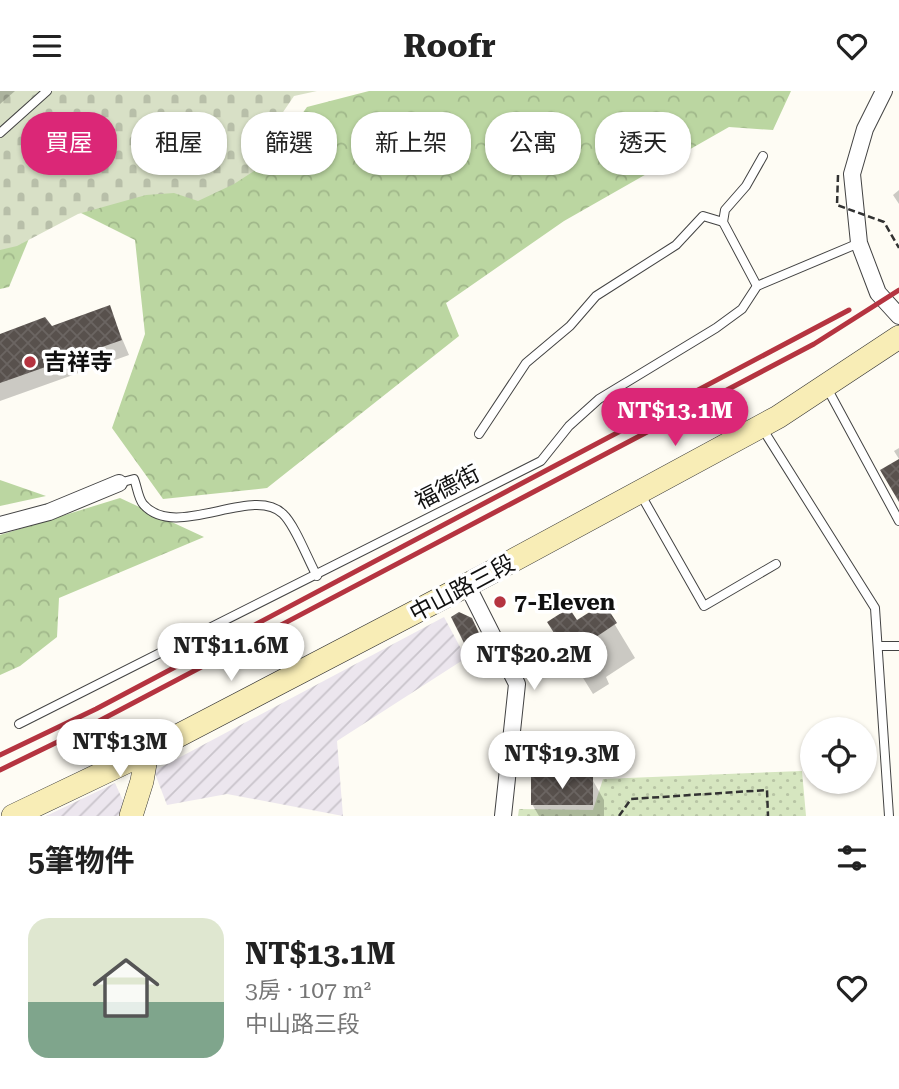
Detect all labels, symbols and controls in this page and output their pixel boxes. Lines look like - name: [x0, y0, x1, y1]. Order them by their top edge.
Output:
- icon: menu: [28, 27, 66, 65]
- text: Roofr: [403, 27, 496, 65]
- icon: heart: [833, 27, 871, 65]
- chip: 買屋: [21, 112, 117, 175]
- chip: 租屋: [131, 112, 227, 175]
- chip: 篩選: [241, 112, 337, 175]
- chip: 新上架: [351, 112, 471, 175]
- chip: 公寓: [485, 112, 581, 175]
- chip: 透天: [595, 112, 691, 175]
- place label: 吉祥寺: [44, 349, 113, 376]
- marker: 吉祥寺: [22, 354, 38, 370]
- pin: NT$13.1M: [603, 389, 747, 448]
- text: NT$13.1M: [617, 397, 733, 424]
- street label: 福德街: [410, 460, 484, 515]
- street label: 中山路三段: [405, 550, 519, 627]
- place label: 7-Eleven: [514, 589, 616, 616]
- marker: 7-Eleven: [492, 594, 508, 610]
- pin: NT$11.6M: [159, 623, 303, 683]
- text: NT$11.6M: [173, 632, 289, 659]
- pin: NT$20.2M: [462, 633, 606, 692]
- text: NT$20.2M: [476, 641, 592, 668]
- map controls: [800, 717, 877, 794]
- button: locate: [800, 717, 877, 794]
- pin: NT$13M: [63, 719, 177, 779]
- text: NT$13M: [72, 728, 168, 755]
- pin: NT$19.3M: [490, 731, 634, 791]
- text: NT$19.3M: [504, 740, 620, 767]
- icon: filters: [833, 839, 871, 877]
- text: 5筆物件: [28, 843, 135, 878]
- text: NT$13.1M: [245, 936, 395, 971]
- icon: home: [84, 946, 168, 1030]
- icon: heart: [833, 969, 871, 1007]
- text: 3房 · 107 m²: [245, 977, 371, 1004]
- text: 中山路三段: [245, 1011, 360, 1038]

